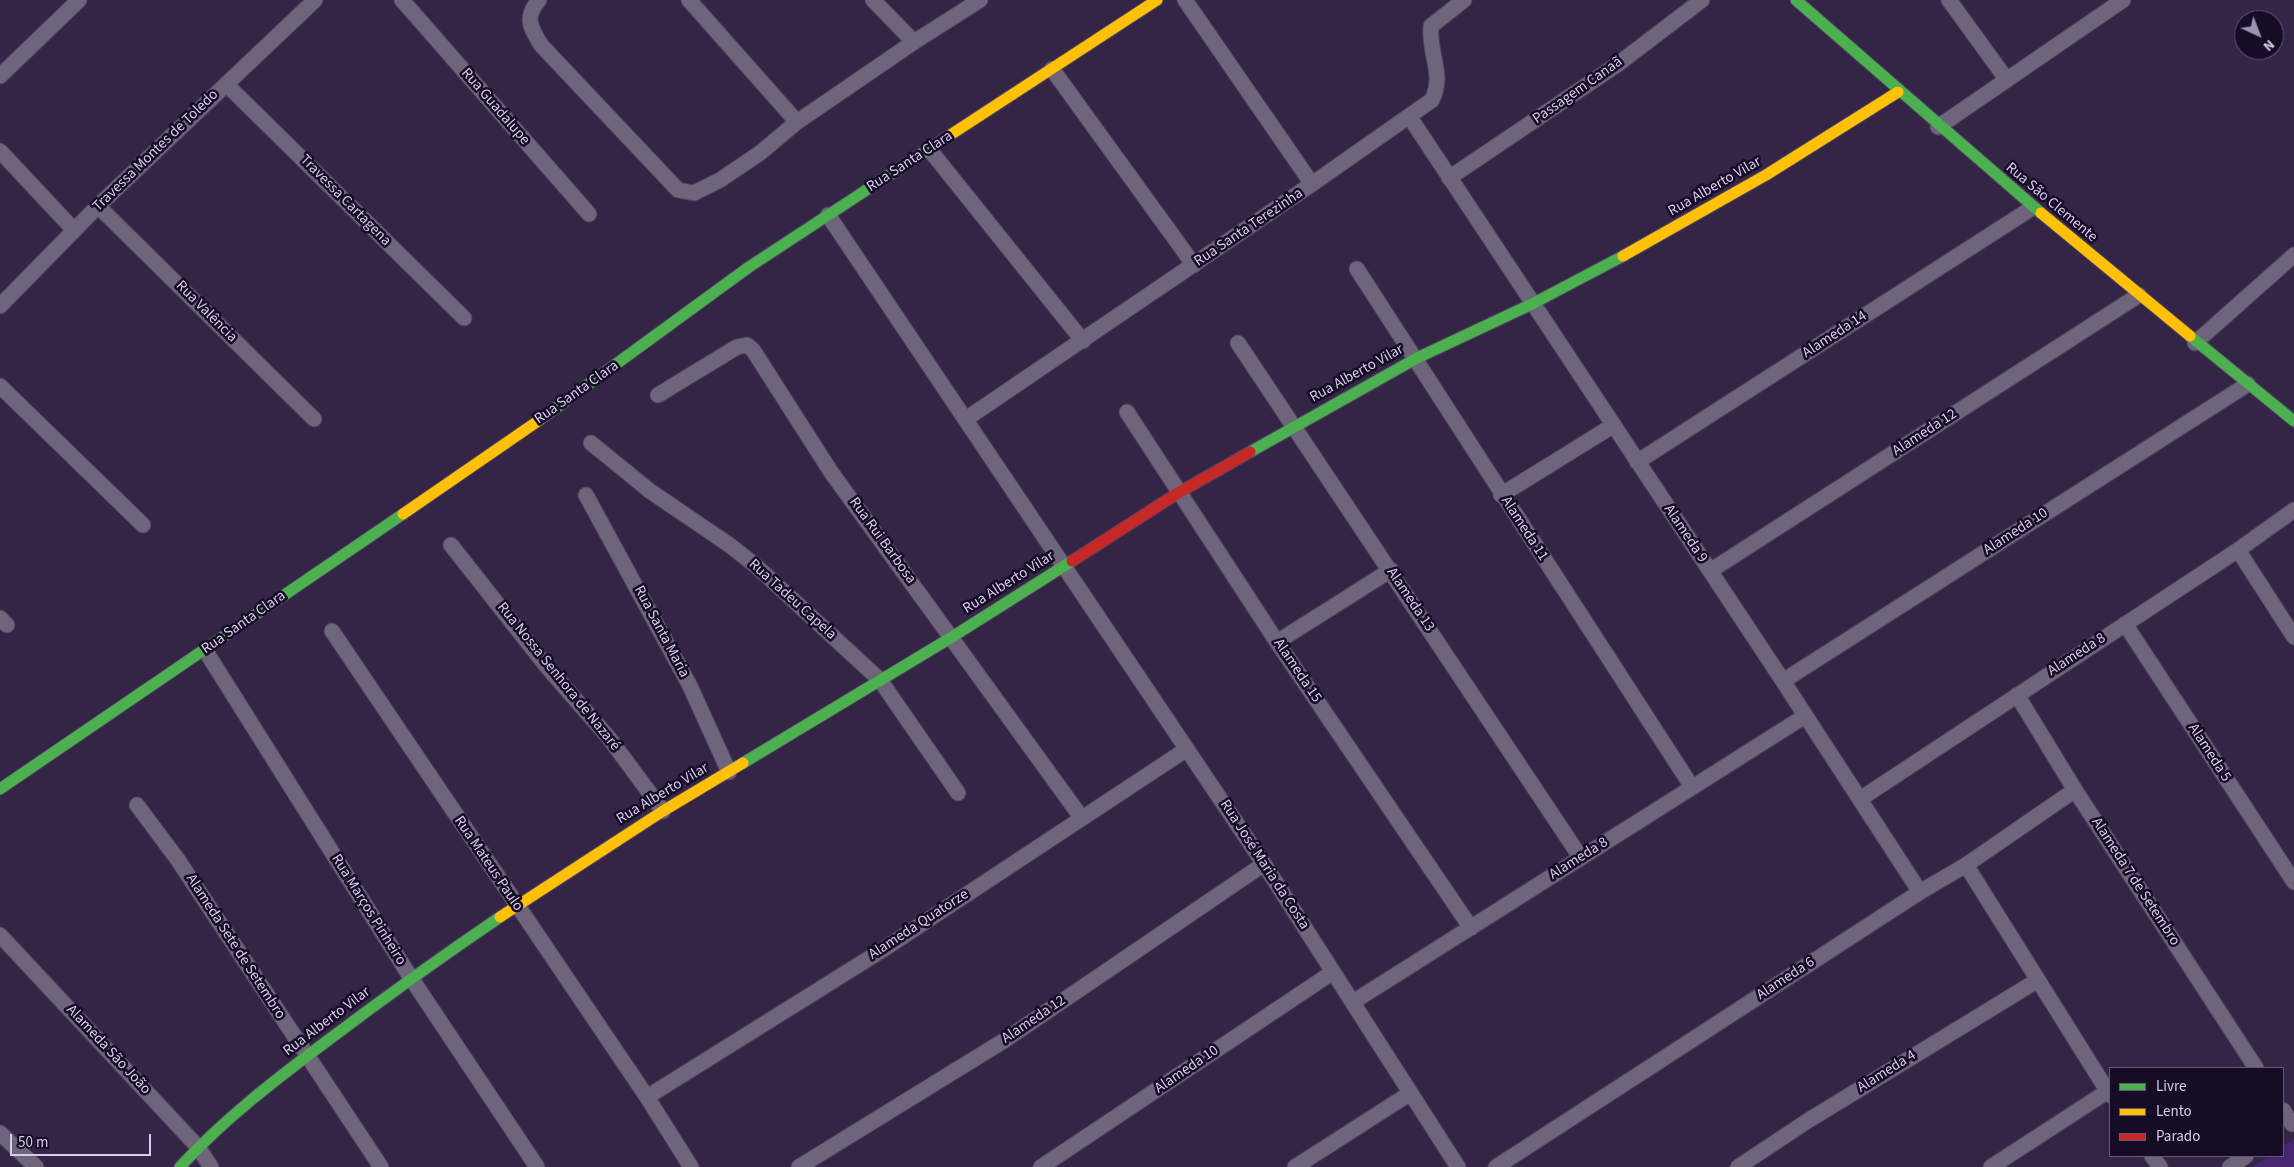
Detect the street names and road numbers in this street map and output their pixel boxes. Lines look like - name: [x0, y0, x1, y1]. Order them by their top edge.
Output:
- street label: Passagem Canaã: [1530, 53, 1626, 129]
- street label: Rua Guadalupe: [457, 65, 533, 149]
- street label: Travessa Montes de Toledo: [89, 86, 223, 216]
- street label: Rua Santa Clara: [864, 128, 956, 196]
- street label: Travessa Cartagena: [296, 152, 394, 250]
- street label: Rua Alberto Vilar: [1665, 153, 1765, 221]
- street label: Rua São Clemente: [2001, 159, 2101, 247]
- street label: Rua Santa Terezinha: [1191, 185, 1307, 271]
- street label: Rua Valência: [171, 277, 241, 347]
- street label: Alameda 14: [1799, 308, 1871, 362]
- street label: Rua Alberto Vilar: [1307, 341, 1407, 407]
- street label: Rua Santa Clara: [531, 357, 623, 429]
- street label: Alameda 12: [1889, 406, 1961, 460]
- street label: Alameda 11: [1497, 493, 1551, 565]
- street label: Rua Rui Barbosa: [845, 494, 919, 588]
- street label: Alameda 9: [1659, 502, 1711, 566]
- street label: Alameda 10: [1980, 505, 2052, 559]
- street label: Rua Alberto Vilar: [960, 548, 1058, 618]
- street label: Rua Tadeu Capela: [744, 556, 840, 644]
- street label: Alameda 13: [1382, 565, 1438, 635]
- street label: Rua Santa Maria: [629, 583, 693, 681]
- street label: Rua Santa Clara: [198, 587, 290, 659]
- street label: Rua Nossa Senhora de Nazaré: [493, 599, 623, 755]
- street label: Alameda 8: [2045, 630, 2109, 680]
- street label: Alameda 15: [1269, 636, 1325, 706]
- street label: Alameda 5: [2184, 721, 2234, 785]
- street label: Rua Alberto Vilar: [614, 759, 712, 829]
- street label: Rua José Maria da Costa: [1215, 797, 1313, 933]
- street label: Rua Mateus Paulo: [450, 813, 526, 915]
- street label: Alameda 7 de Setembro: [2087, 815, 2183, 949]
- street label: Alameda 8: [1546, 834, 1612, 884]
- street label: Rua Marços Pinheiro: [327, 851, 409, 969]
- street label: Alameda Sete de Setembro: [181, 871, 289, 1023]
- street label: Alameda Quatorze: [866, 886, 972, 964]
- street label: Alameda 6: [1754, 954, 1818, 1004]
- street label: Rua Alberto Vilar: [280, 983, 374, 1061]
- street label: Alameda 12: [999, 992, 1069, 1048]
- street label: Alameda São João: [62, 1002, 154, 1098]
- street label: Alameda 10: [1152, 1042, 1222, 1098]
- street label: Alameda 4: [1854, 1047, 1920, 1097]

